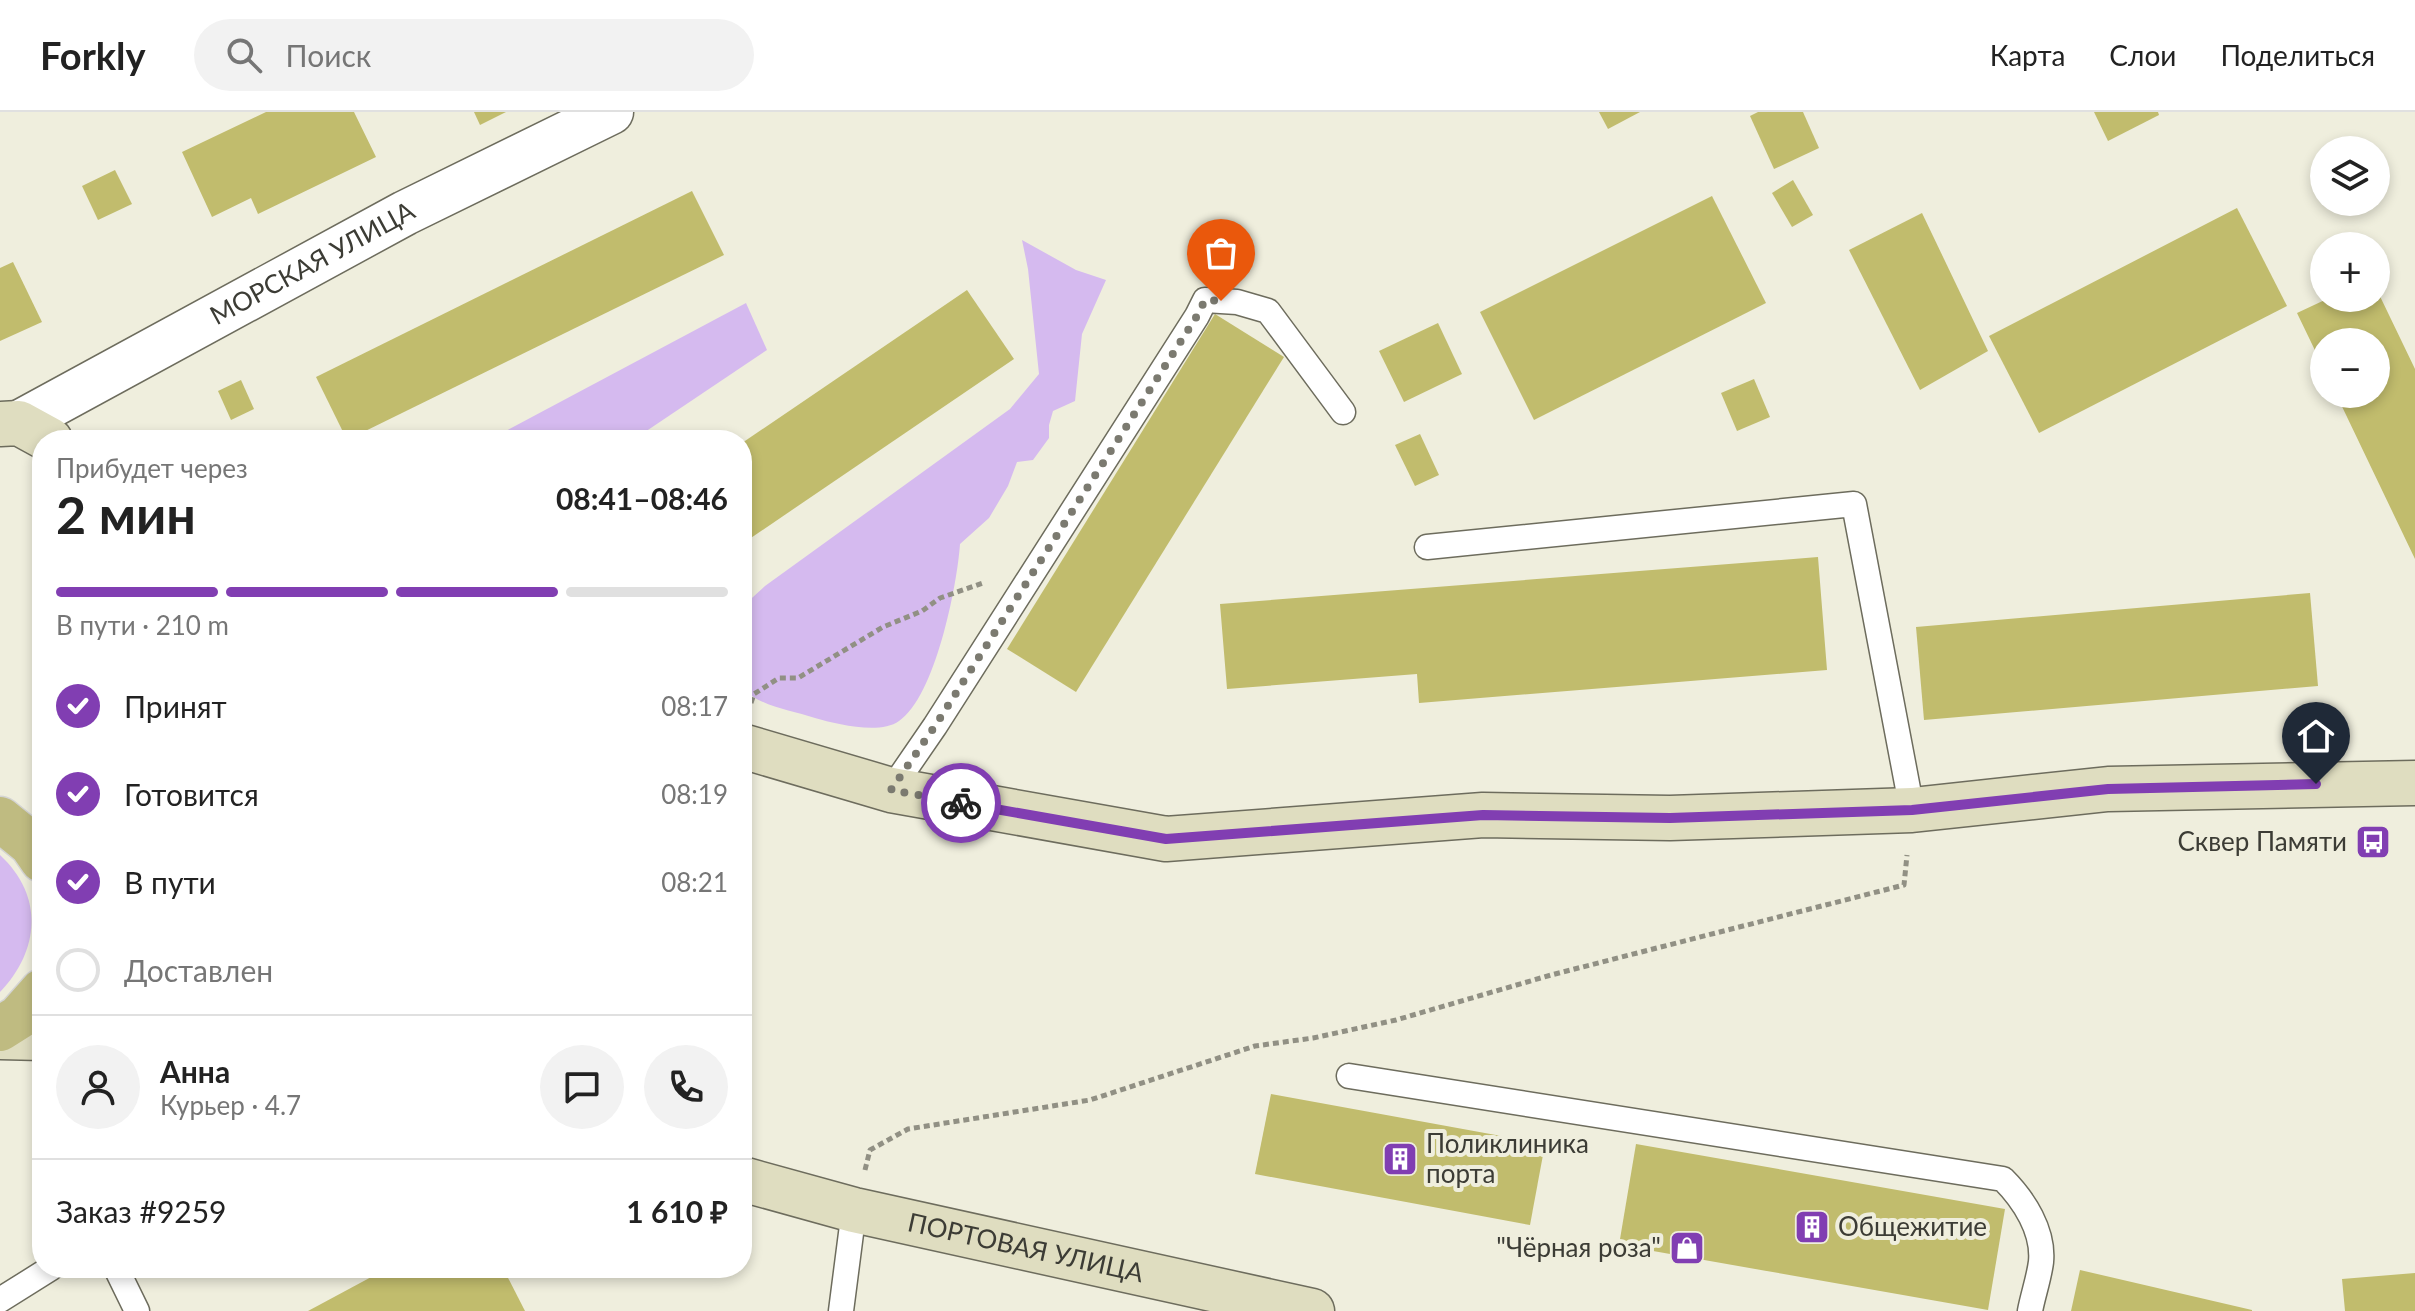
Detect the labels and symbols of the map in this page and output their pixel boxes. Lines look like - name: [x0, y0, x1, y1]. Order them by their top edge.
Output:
- street label: МОРСКАЯ УЛИЦА: [204, 194, 420, 331]
- pin: [1187, 219, 1255, 301]
- pin: [2282, 702, 2350, 784]
- courier: [921, 763, 1001, 843]
- bus stop icon: Сквер Памяти: [2354, 823, 2392, 861]
- place label: Сквер Памяти: [2177, 825, 2347, 857]
- place label: Поликлиника порта: [1426, 1127, 1589, 1189]
- building icon: Поликлиника порта: [1381, 1140, 1419, 1178]
- street label: ПОРТОВАЯ УЛИЦА: [905, 1205, 1147, 1288]
- building icon: Общежитие: [1793, 1208, 1831, 1246]
- place label: Общежитие: [1838, 1210, 1987, 1242]
- shop icon: "Чёрная роза": [1668, 1229, 1706, 1267]
- place label: "Чёрная роза": [1496, 1231, 1661, 1263]

